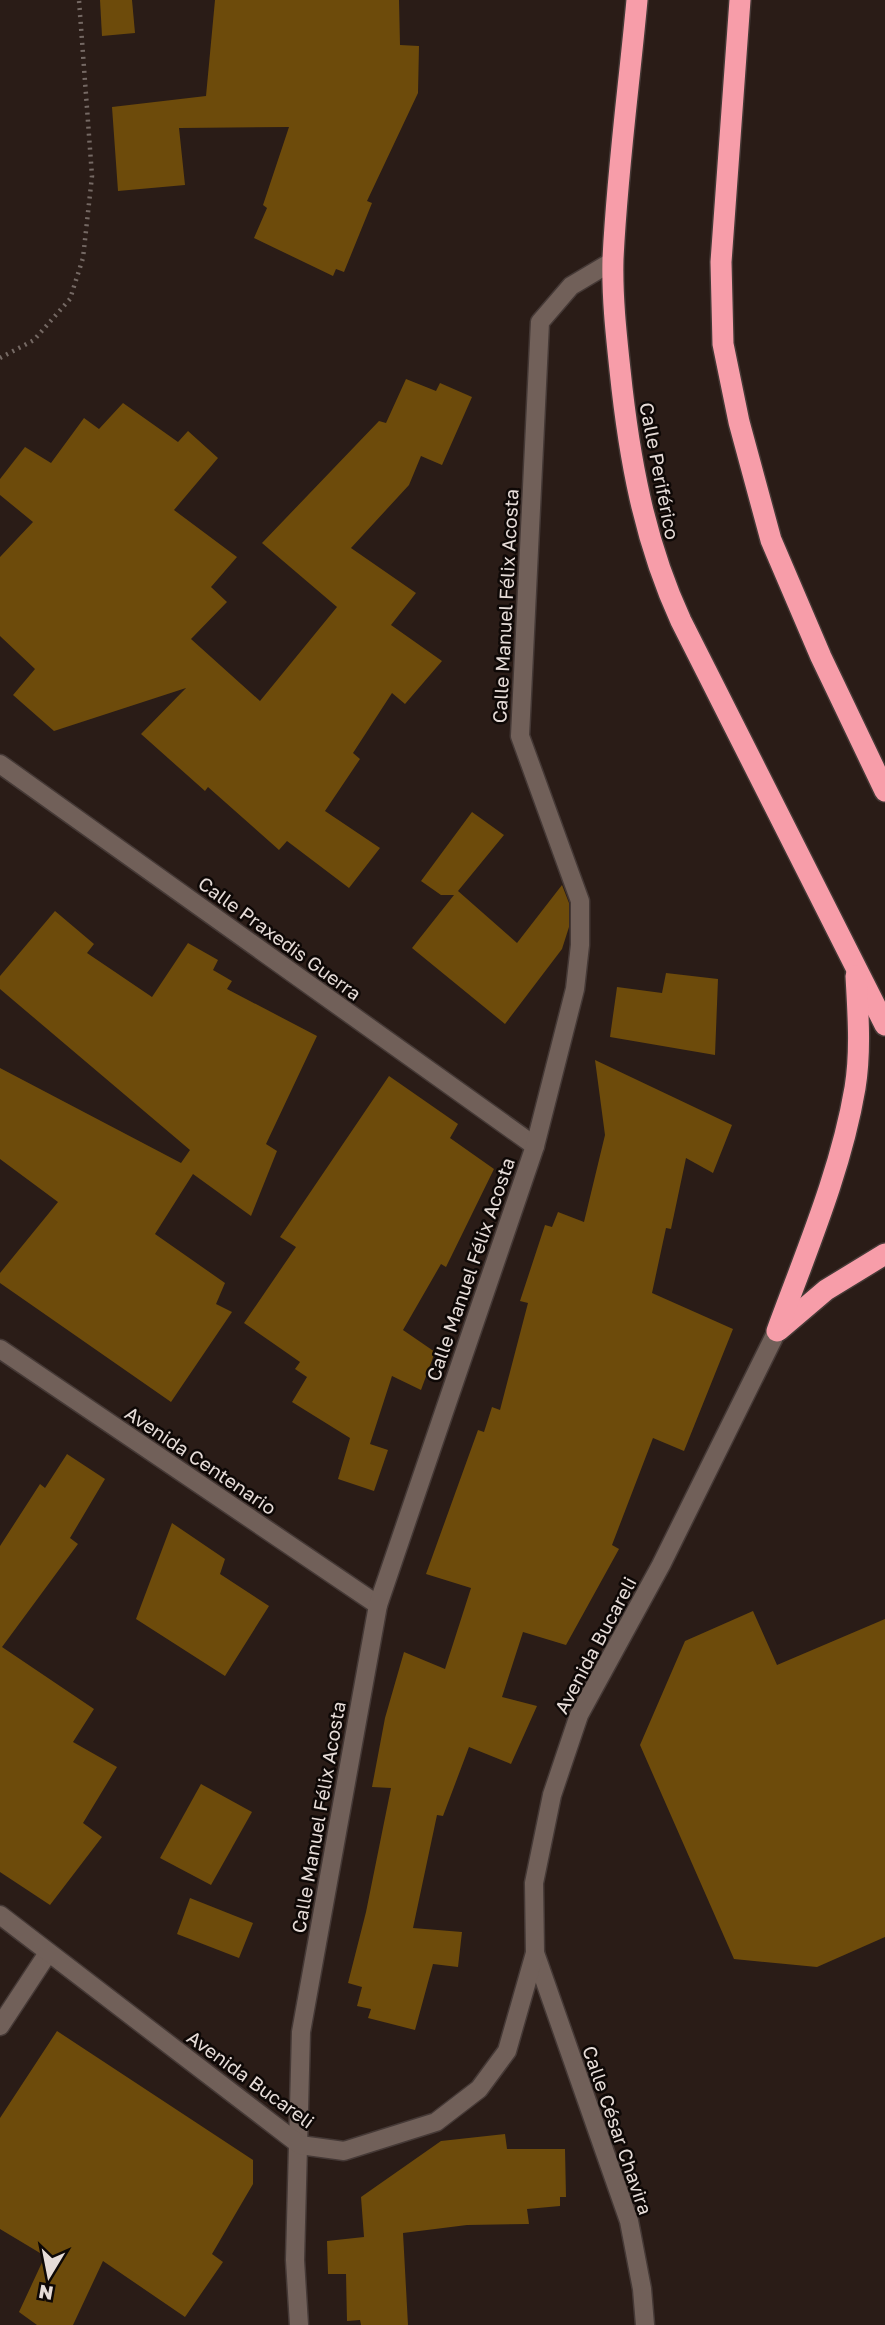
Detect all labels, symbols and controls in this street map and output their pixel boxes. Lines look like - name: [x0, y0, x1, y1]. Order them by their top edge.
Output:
- street label: Calle Periférico: [635, 400, 685, 542]
- street label: Calle Manuel Félix Acosta: [487, 488, 523, 724]
- street label: Calle Praxedis Guerra: [194, 871, 366, 1005]
- street label: Calle Manuel Félix Acosta: [421, 1154, 519, 1384]
- street label: Avenida Centenario: [121, 1401, 281, 1519]
- street label: Avenida Bucareli: [549, 1573, 641, 1717]
- street label: Calle Manuel Félix Acosta: [286, 1699, 350, 1935]
- street label: Avenida Bucareli: [183, 2025, 319, 2133]
- street label: Calle César Chavira: [578, 2043, 658, 2217]
- north arrow: [14, 2241, 84, 2311]
- text: N: [37, 2281, 55, 2306]

